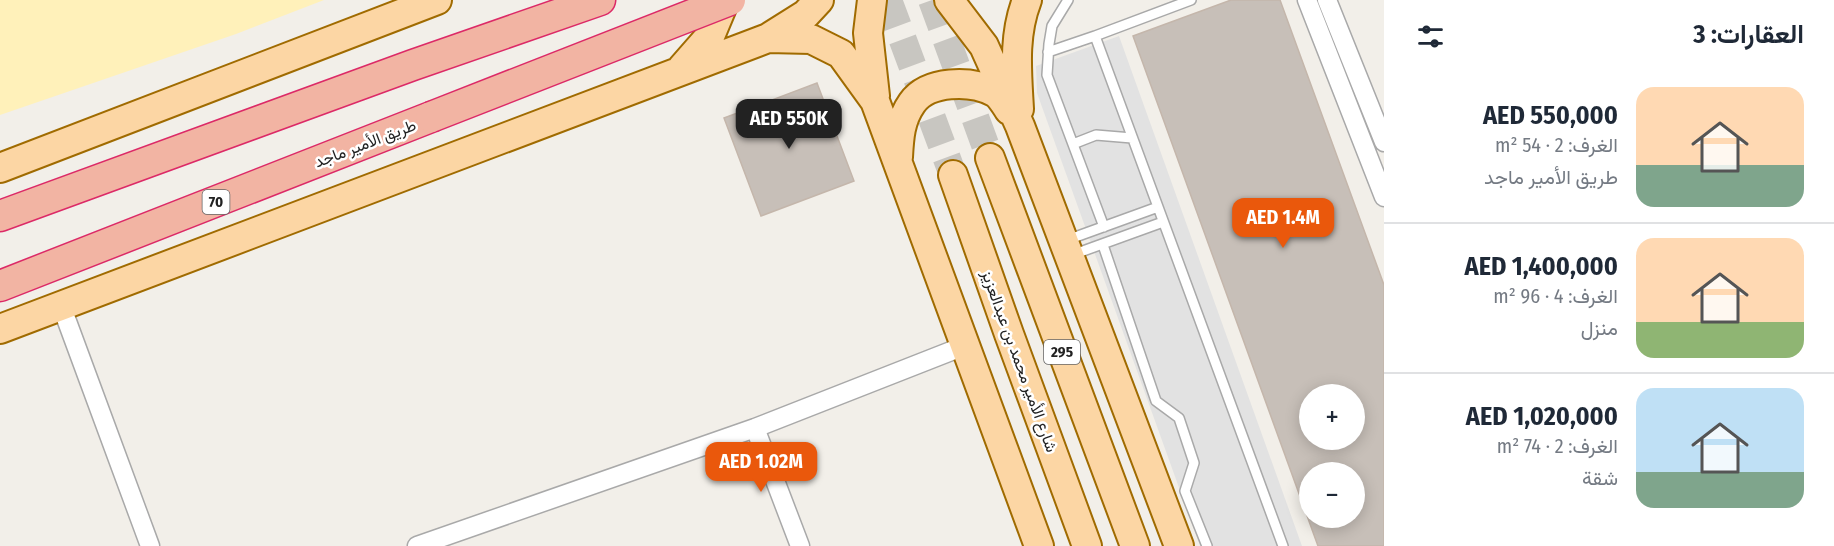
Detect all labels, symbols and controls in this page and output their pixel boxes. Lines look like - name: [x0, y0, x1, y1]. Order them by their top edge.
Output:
- text: العقارات: 3: [1693, 19, 1804, 50]
- icon: filters: [1414, 20, 1447, 53]
- pin: AED 550K: [727, 99, 851, 150]
- text: AED 550,000: [1483, 100, 1618, 131]
- text: AED 550K: [750, 106, 828, 130]
- icon: home: [1684, 111, 1756, 183]
- street label: طريق الأمير ماجد: [312, 115, 419, 172]
- text: الغرف: 2 · 54 m²: [1495, 133, 1618, 157]
- text: طريق الأمير ماجد: [1484, 165, 1618, 189]
- road number: 70: [202, 190, 230, 214]
- pin: AED 1.4M: [1221, 198, 1345, 249]
- text: AED 1.4M: [1246, 205, 1320, 229]
- text: AED 1,400,000: [1465, 251, 1618, 282]
- icon: home: [1684, 262, 1756, 334]
- street label: شارع الأمير محمد بن عبدالعزيز: [976, 267, 1061, 455]
- text: الغرف: 4 · 96 m²: [1493, 284, 1618, 308]
- text: منزل: [1581, 316, 1618, 340]
- road number: 295: [1044, 340, 1080, 364]
- map controls: [1299, 384, 1365, 528]
- button: +: [1299, 384, 1365, 450]
- text: AED 1,020,000: [1466, 401, 1618, 432]
- icon: home: [1684, 412, 1756, 484]
- text: الغرف: 2 · 74 m²: [1497, 434, 1618, 458]
- pin: AED 1.02M: [692, 442, 830, 493]
- text: AED 1.02M: [719, 449, 803, 473]
- button: −: [1299, 462, 1365, 528]
- text: شقة: [1582, 466, 1618, 490]

